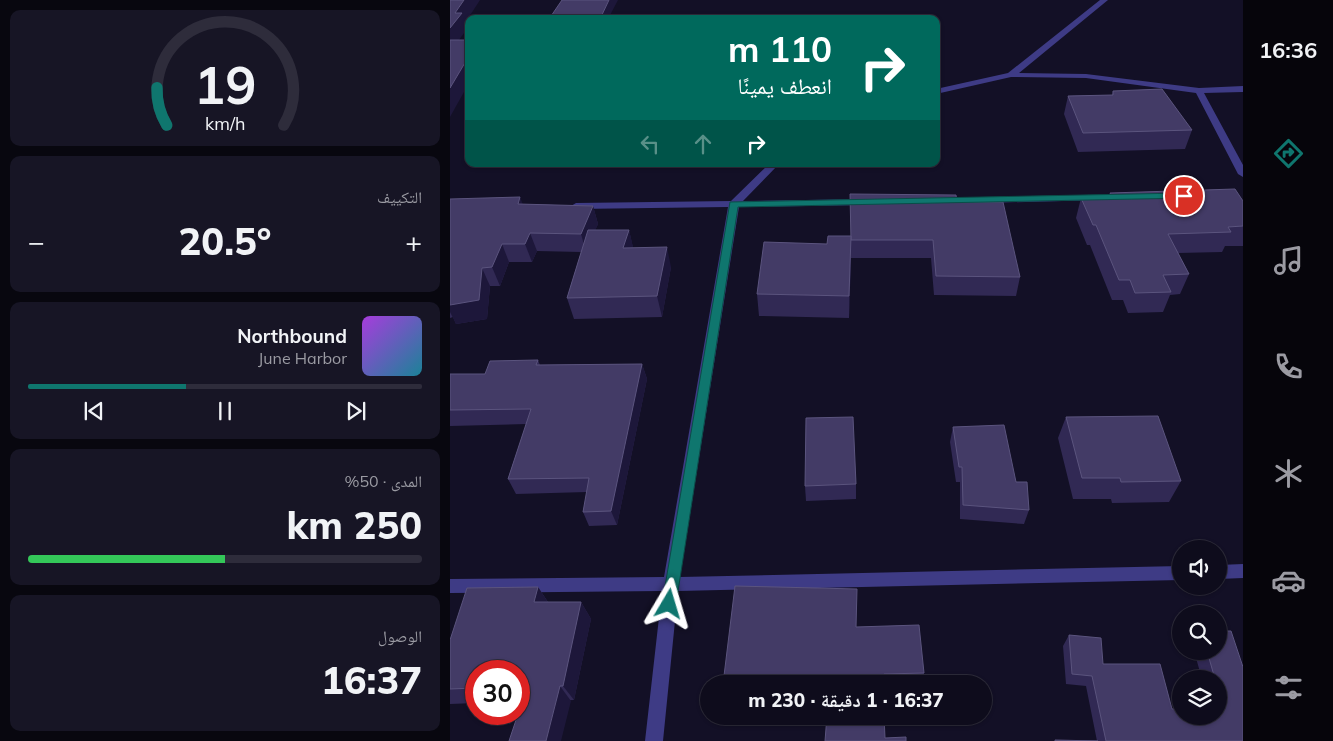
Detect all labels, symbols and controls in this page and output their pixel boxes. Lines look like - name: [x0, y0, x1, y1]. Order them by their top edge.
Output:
- text: 110 m: [728, 27, 832, 71]
- icon: right: [850, 35, 915, 100]
- text: 16:36: [1259, 36, 1317, 64]
- text: 19: [194, 52, 256, 117]
- text: انعطف يمينًا: [738, 72, 832, 100]
- text: km/h: [205, 112, 245, 134]
- icon: left: [636, 130, 664, 158]
- icon: ahead: [689, 130, 717, 158]
- icon: right: [742, 130, 770, 158]
- icon: directions: [1271, 136, 1306, 171]
- pin: [1163, 175, 1205, 217]
- icon: arrive: [1170, 182, 1198, 210]
- text: التكييف: [377, 187, 422, 207]
- text: 20.5°: [179, 217, 271, 265]
- text: −: [28, 224, 45, 259]
- text: +: [405, 224, 422, 259]
- icon: music: [1271, 243, 1306, 278]
- text: Northbound: [237, 324, 347, 348]
- text: June Harbor: [258, 348, 347, 368]
- icon: phone: [1271, 349, 1306, 384]
- icon: previous: [80, 397, 108, 425]
- icon: pause: [211, 397, 239, 425]
- icon: next: [342, 397, 370, 425]
- icon: climate: [1271, 456, 1306, 491]
- text: المدى · 50%: [344, 471, 422, 491]
- text: 250 km: [286, 501, 422, 549]
- map controls: [1172, 540, 1227, 725]
- button: sound: [1172, 540, 1227, 595]
- icon: car: [1271, 563, 1306, 598]
- position arrow: [642, 577, 694, 629]
- button: search: [1172, 605, 1227, 660]
- text: الوصول: [378, 626, 422, 646]
- text: 16:37: [321, 656, 422, 704]
- speed limit sign: 30: [465, 660, 530, 725]
- button: layers: [1172, 670, 1227, 725]
- icon: filters: [1271, 670, 1306, 705]
- text: 16:37 · 1 دقيقة · 230 m: [748, 688, 944, 712]

